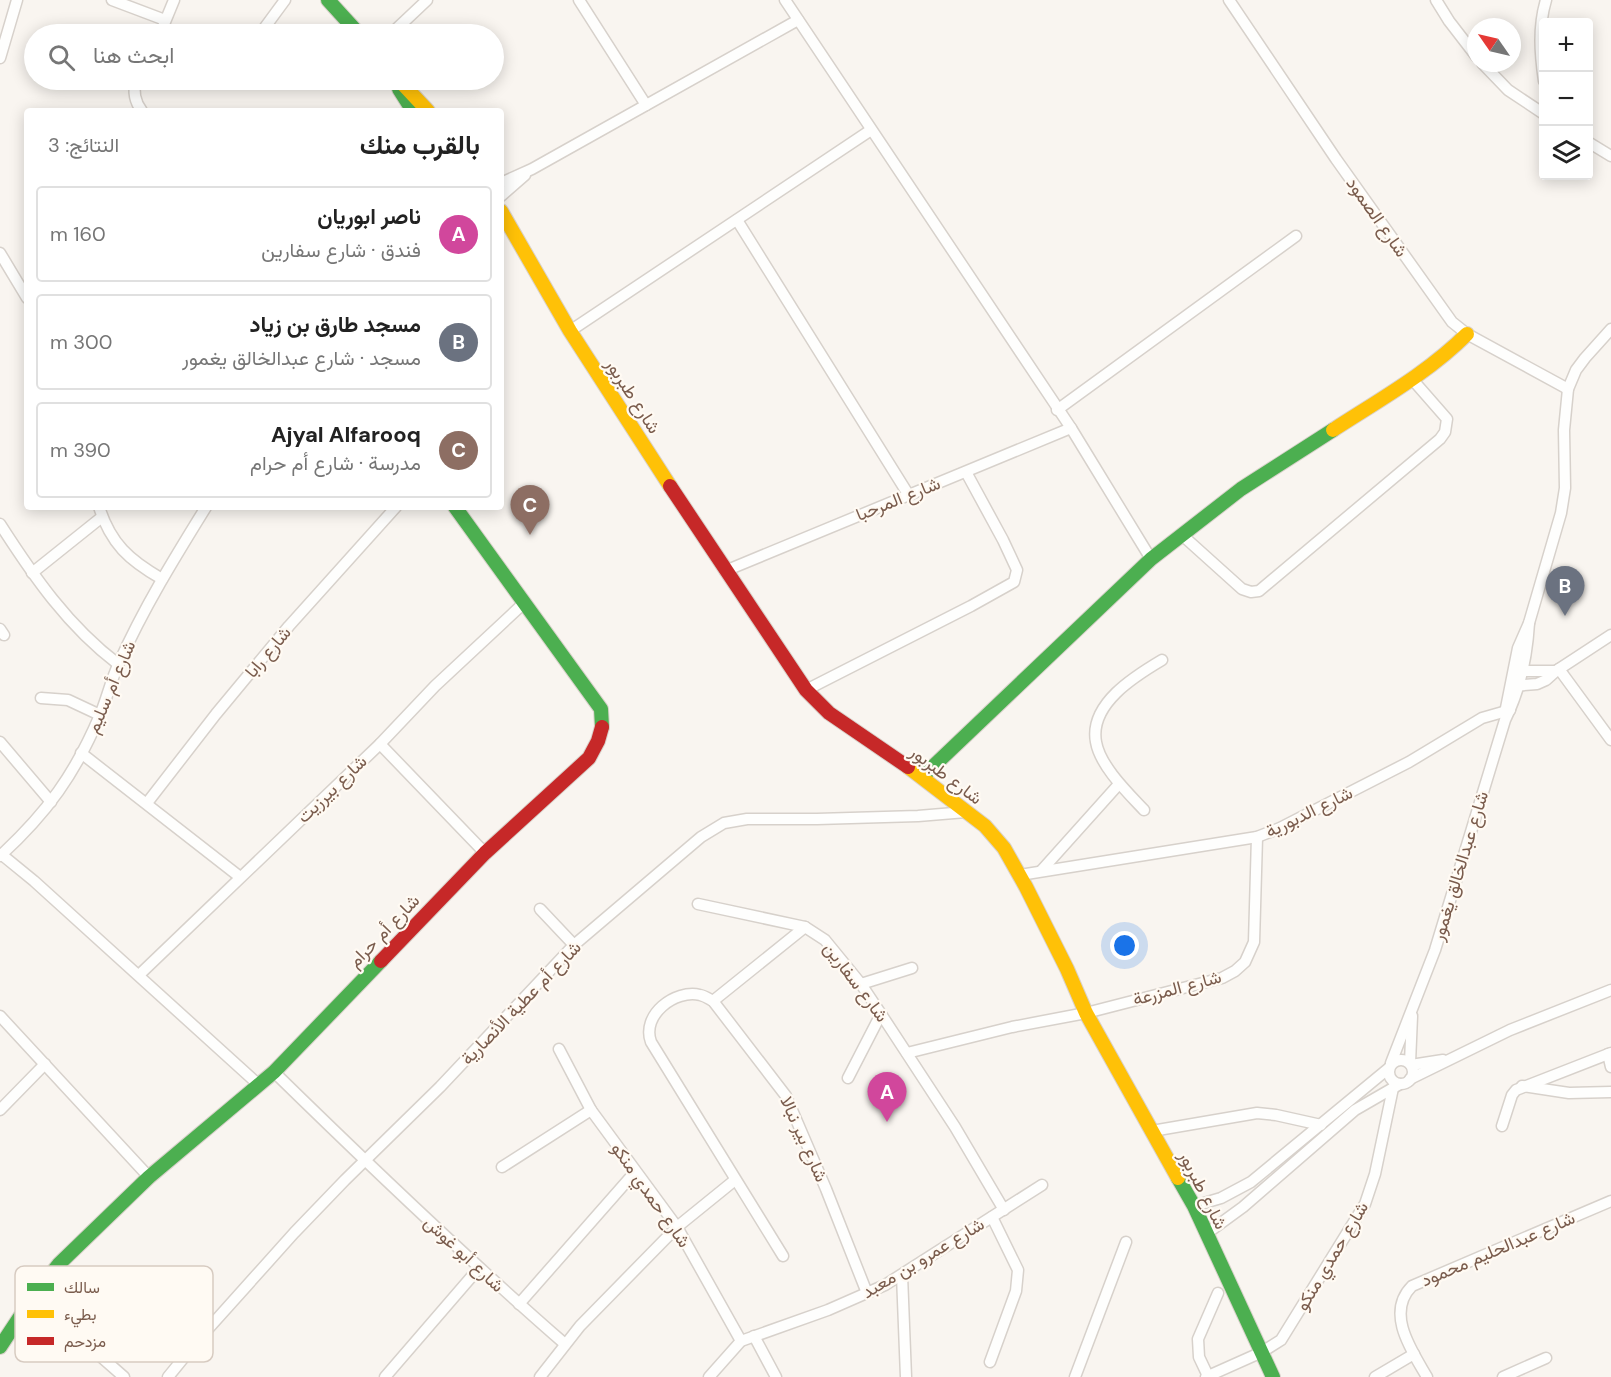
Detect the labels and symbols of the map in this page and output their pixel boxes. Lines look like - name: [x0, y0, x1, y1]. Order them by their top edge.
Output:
- north arrow: [1467, 18, 1521, 72]
- street label: شارع الصمود: [1341, 172, 1413, 262]
- street label: شارع طبربور: [599, 353, 666, 438]
- street label: شارع المرحبا: [852, 471, 944, 527]
- pin: C: [510, 486, 550, 535]
- pin: B: [1546, 566, 1584, 616]
- street label: شارع رابا: [239, 621, 297, 683]
- street label: شارع أم سليم: [81, 637, 141, 737]
- street label: شارع طبربور: [904, 739, 987, 810]
- street label: شارع بيرزيت: [292, 750, 372, 828]
- street label: شارع الدبورية: [1261, 781, 1357, 843]
- street label: شارع عبدالخالق يغمور: [1426, 788, 1494, 945]
- street label: شارع أم حرام: [343, 889, 425, 973]
- your location: [1110, 931, 1139, 960]
- street label: شارع أم عطية الأنصارية: [456, 936, 586, 1070]
- street label: شارع سفارين: [818, 937, 894, 1027]
- street label: شارع المزرعة: [1130, 965, 1224, 1011]
- pin: A: [868, 1072, 906, 1122]
- street label: شارع بير نبالا: [774, 1092, 834, 1186]
- street label: شارع حمدي منكو: [603, 1138, 696, 1254]
- street label: شارع طبربور: [1173, 1146, 1233, 1233]
- street label: شارع حمدي منكو: [1290, 1197, 1377, 1317]
- street label: شارع عبدالحليم محمود: [1417, 1206, 1579, 1292]
- street label: شارع أبو غوش: [419, 1210, 509, 1298]
- street label: شارع عمرو بن معبد: [857, 1212, 989, 1304]
- legend: [15, 1266, 213, 1362]
- text: سالك: [64, 1277, 100, 1298]
- text: بطيء: [64, 1304, 96, 1328]
- text: مزدحم: [64, 1331, 106, 1352]

